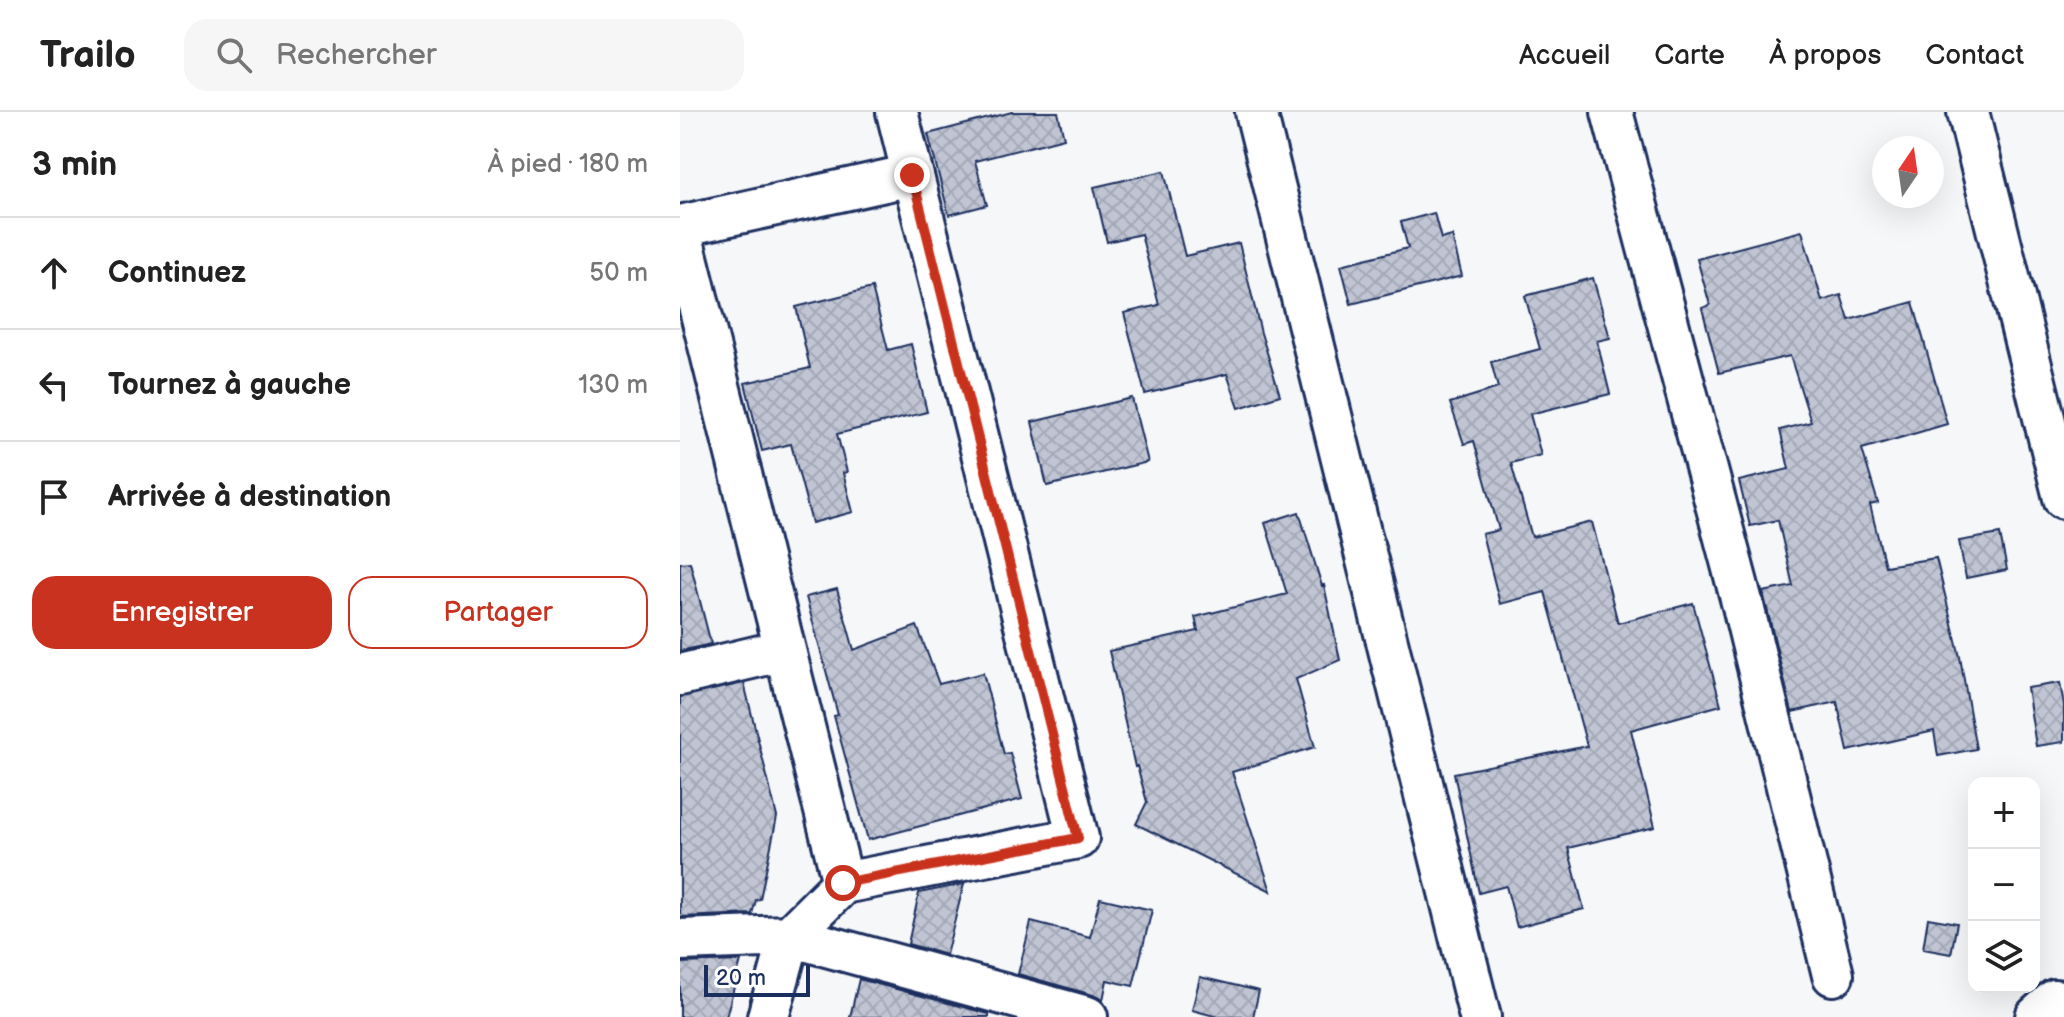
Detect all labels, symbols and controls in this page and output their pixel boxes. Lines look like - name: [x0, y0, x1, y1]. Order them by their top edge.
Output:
- search box: [184, 19, 744, 91]
- text: Trailo: [40, 33, 136, 78]
- icon: search: [212, 33, 256, 77]
- text: Rechercher: [276, 37, 437, 73]
- text: Accueil: [1519, 39, 1610, 72]
- text: Carte: [1654, 39, 1725, 72]
- text: À propos: [1769, 39, 1881, 72]
- text: Contact: [1925, 39, 2024, 72]
- north arrow: [1872, 136, 1944, 208]
- text: 3 min: [32, 144, 117, 185]
- text: À pied · 180 m: [488, 149, 648, 180]
- route end: [894, 157, 930, 193]
- icon: ahead: [32, 251, 76, 295]
- text: Continuez: [108, 255, 246, 291]
- text: 50 m: [589, 258, 648, 289]
- icon: left: [32, 363, 76, 407]
- text: Tournez à gauche: [108, 367, 351, 403]
- text: 130 m: [578, 370, 648, 401]
- icon: arrive: [32, 475, 76, 519]
- text: Arrivée à destination: [108, 479, 391, 515]
- button: Enregistrer: [32, 576, 332, 649]
- button: Partager: [348, 576, 648, 649]
- map controls: [1968, 777, 2040, 993]
- button: +: [1968, 777, 2040, 849]
- button: −: [1968, 849, 2040, 921]
- route start: [825, 865, 861, 901]
- button: layers: [1968, 921, 2040, 993]
- scale bar: [704, 961, 810, 997]
- text: 20 m: [716, 965, 766, 992]

